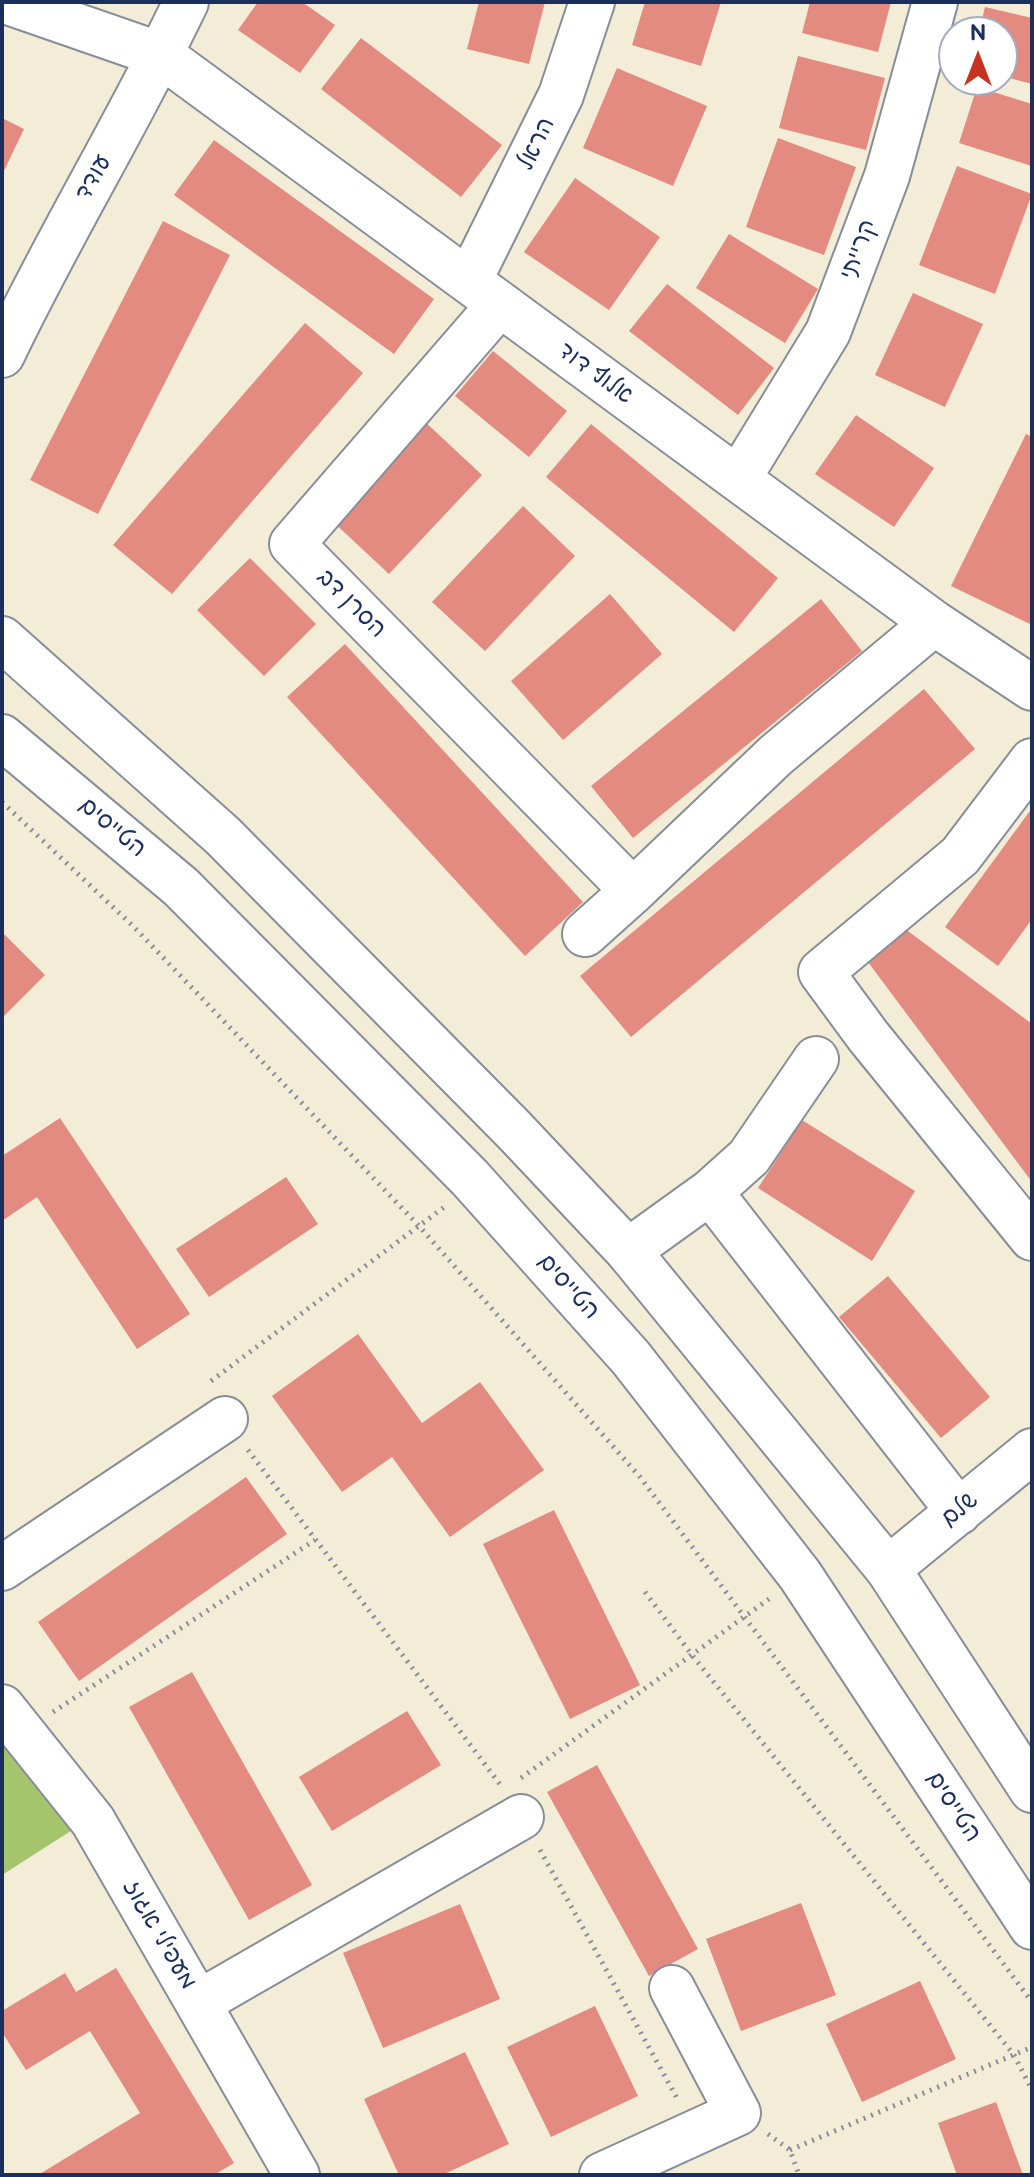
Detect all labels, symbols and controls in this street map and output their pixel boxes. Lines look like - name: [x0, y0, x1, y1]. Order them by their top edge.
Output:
- north arrow: [938, 16, 1018, 96]
- text: N: [970, 20, 986, 47]
- street label: הראל: [512, 113, 562, 175]
- street label: עודד: [70, 150, 118, 206]
- street label: קרייתי: [834, 216, 884, 284]
- street label: אלוף דוד: [552, 337, 638, 411]
- street label: הסרן דב: [310, 563, 392, 645]
- street label: הטייסים: [73, 792, 151, 864]
- street label: הטייסים: [531, 1248, 605, 1326]
- street label: שלם: [936, 1487, 984, 1533]
- street label: הטייסים: [919, 1766, 987, 1848]
- street label: מעפילי אגוז: [116, 1875, 202, 1995]

